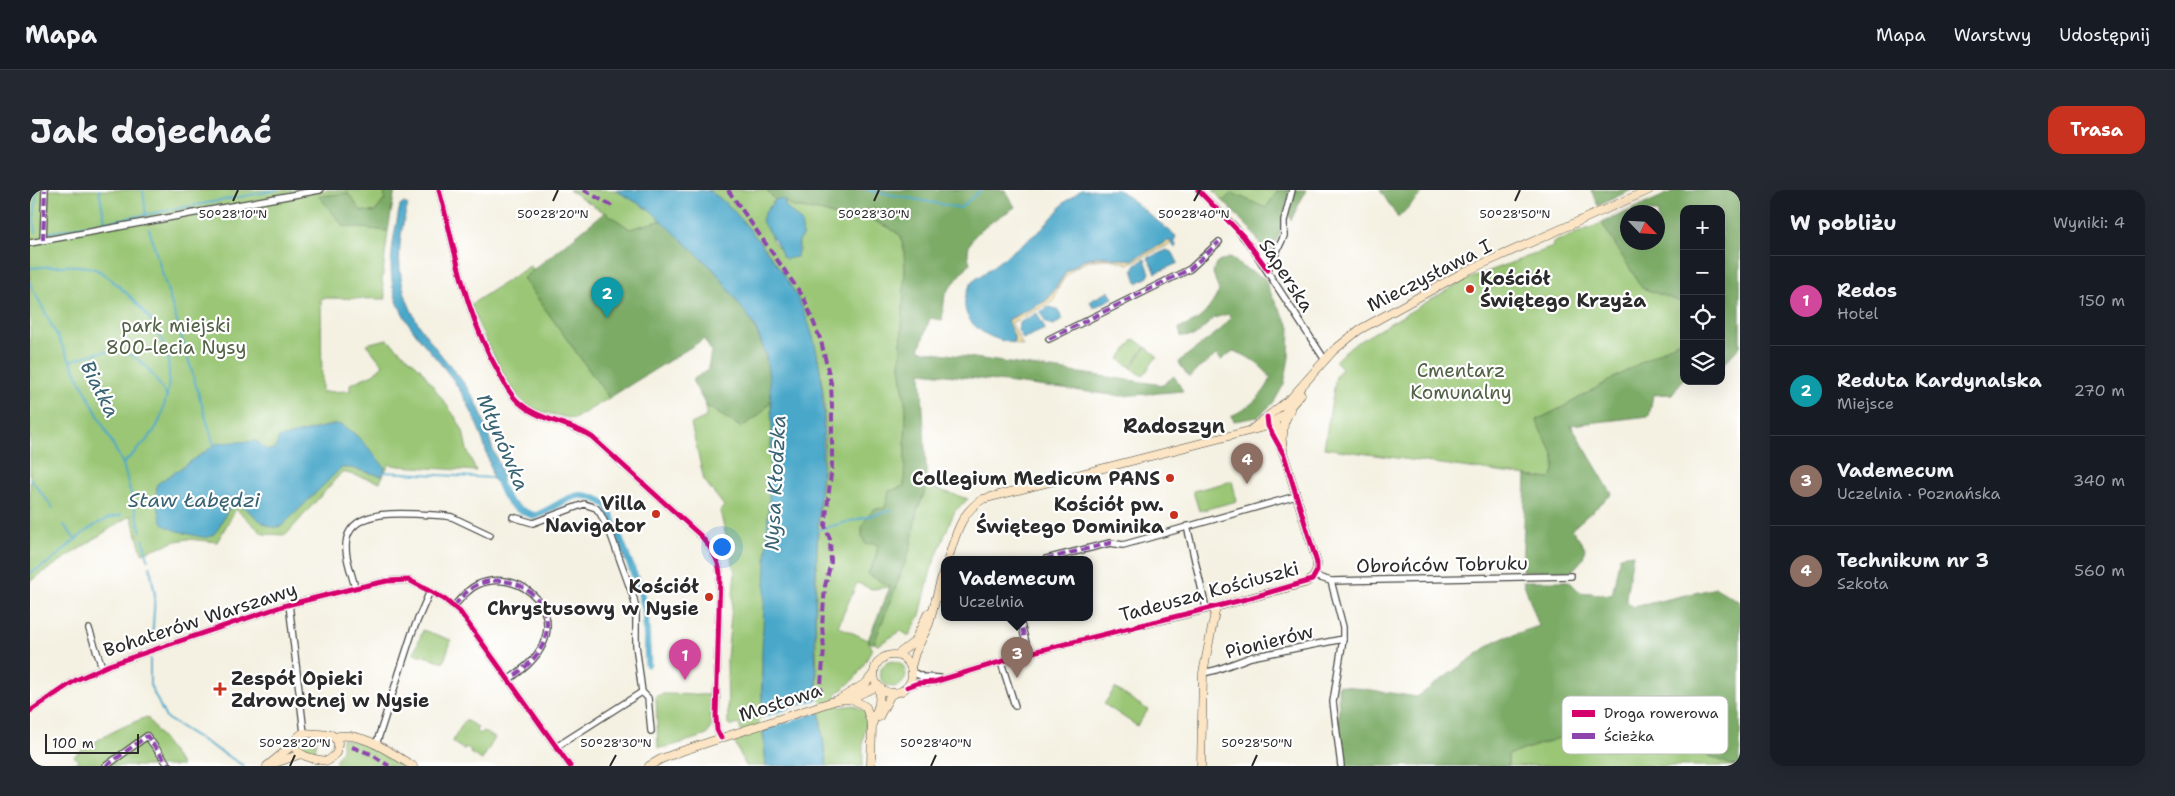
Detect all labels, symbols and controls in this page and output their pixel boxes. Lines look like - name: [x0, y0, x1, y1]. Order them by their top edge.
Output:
- text: Mapa: [25, 19, 97, 51]
- text: Mapa: [1876, 23, 1926, 47]
- text: Warstwy: [1954, 23, 2031, 47]
- text: Udostępnij: [2059, 23, 2150, 47]
- button: Trasa: [2048, 106, 2145, 154]
- text: Jak dojechać: [30, 107, 272, 154]
- north arrow: [1620, 205, 1665, 250]
- map controls: [1680, 205, 1725, 385]
- button: +: [1680, 205, 1725, 250]
- text: 50°28'10"N: [199, 206, 267, 222]
- text: 50°28'20"N: [517, 206, 589, 222]
- text: 50°28'30"N: [838, 206, 910, 222]
- text: 50°28'40"N: [1158, 206, 1230, 222]
- text: 50°28'50"N: [1480, 206, 1550, 222]
- text: W pobliżu: [1790, 209, 1897, 237]
- text: Wyniki: 4: [2053, 212, 2125, 233]
- street label: Mieczysława I: [1363, 233, 1496, 318]
- street label: Saperska: [1254, 234, 1320, 317]
- button: −: [1680, 250, 1725, 295]
- place label: Kościół Świętego Krzyża: [1480, 266, 1646, 313]
- pin: 2: [591, 277, 623, 318]
- text: Redos: [1837, 278, 1897, 303]
- marker: Kościół Świętego Krzyża: [1464, 283, 1476, 295]
- text: 1: [1802, 290, 1810, 311]
- text: 150 m: [2078, 290, 2125, 311]
- button: locate: [1680, 295, 1725, 340]
- text: Hotel: [1837, 303, 1878, 324]
- park label: park miejski 800-lecia Nysy: [106, 313, 246, 360]
- button: layers: [1680, 340, 1725, 385]
- water label: Białka: [75, 356, 125, 422]
- park label: Cmentarz Komunalny: [1410, 358, 1512, 405]
- text: Reduta Kardynalska: [1837, 368, 2042, 393]
- text: 2: [1800, 380, 1812, 401]
- text: 270 m: [2074, 380, 2125, 401]
- water label: Młynówka: [471, 390, 535, 494]
- text: Miejsce: [1837, 393, 1894, 414]
- district label: Radoszyn: [1123, 413, 1225, 439]
- water label: Nysa Kłodzka: [758, 415, 792, 551]
- pin: 4: [1231, 443, 1263, 484]
- text: Vademecum: [1837, 458, 1954, 483]
- place label: Collegium Medicum PANS: [912, 466, 1160, 491]
- text: 3: [1800, 470, 1812, 491]
- text: 340 m: [2073, 470, 2125, 491]
- marker: Collegium Medicum PANS: [1164, 472, 1176, 484]
- text: Uczelnia · Poznańska: [1837, 483, 2001, 504]
- water label: Staw Łabędzi: [128, 487, 260, 513]
- place label: Villa Navigator: [545, 491, 646, 538]
- place label: Kościół pw. Świętego Dominika: [976, 492, 1164, 539]
- marker: Villa Navigator: [650, 508, 662, 520]
- marker: Kościół pw. Świętego Dominika: [1168, 509, 1180, 521]
- your location: [709, 534, 735, 560]
- text: Technikum nr 3: [1837, 548, 1989, 573]
- street label: Obrońców Tobruku: [1356, 551, 1528, 578]
- street label: Tadeusza Kościuszki: [1116, 555, 1302, 628]
- popup: [941, 556, 1093, 621]
- text: 4: [1800, 560, 1812, 581]
- text: 560 m: [2074, 560, 2125, 581]
- text: Vademecum: [959, 566, 1075, 591]
- text: Szkoła: [1837, 573, 1888, 594]
- place label: Kościół Chrystusowy w Nysie: [487, 574, 700, 621]
- street label: Bohaterów Warszawy: [100, 576, 300, 663]
- marker: Kościół Chrystusowy w Nysie: [703, 591, 715, 603]
- text: Uczelnia: [959, 591, 1024, 612]
- street label: Pionierów: [1222, 618, 1316, 665]
- pin: 3: [1001, 637, 1033, 678]
- pin: 1: [669, 639, 701, 680]
- place label: Zespół Opieki Zdrowotnej w Nysie: [231, 666, 430, 713]
- street label: Mostowa: [736, 677, 825, 728]
- marker: Zespół Opieki Zdrowotnej w Nysie: [213, 682, 227, 696]
- legend: [1562, 696, 1728, 754]
- text: Droga rowerowa: [1604, 704, 1719, 722]
- text: Ścieżka: [1604, 727, 1654, 745]
- scale bar: [45, 731, 139, 754]
- text: 100 m: [52, 734, 94, 752]
- text: 50°28'20"N: [259, 735, 331, 751]
- text: 50°28'30"N: [580, 735, 652, 751]
- text: 50°28'40"N: [900, 735, 972, 751]
- text: 50°28'50"N: [1222, 735, 1292, 751]

